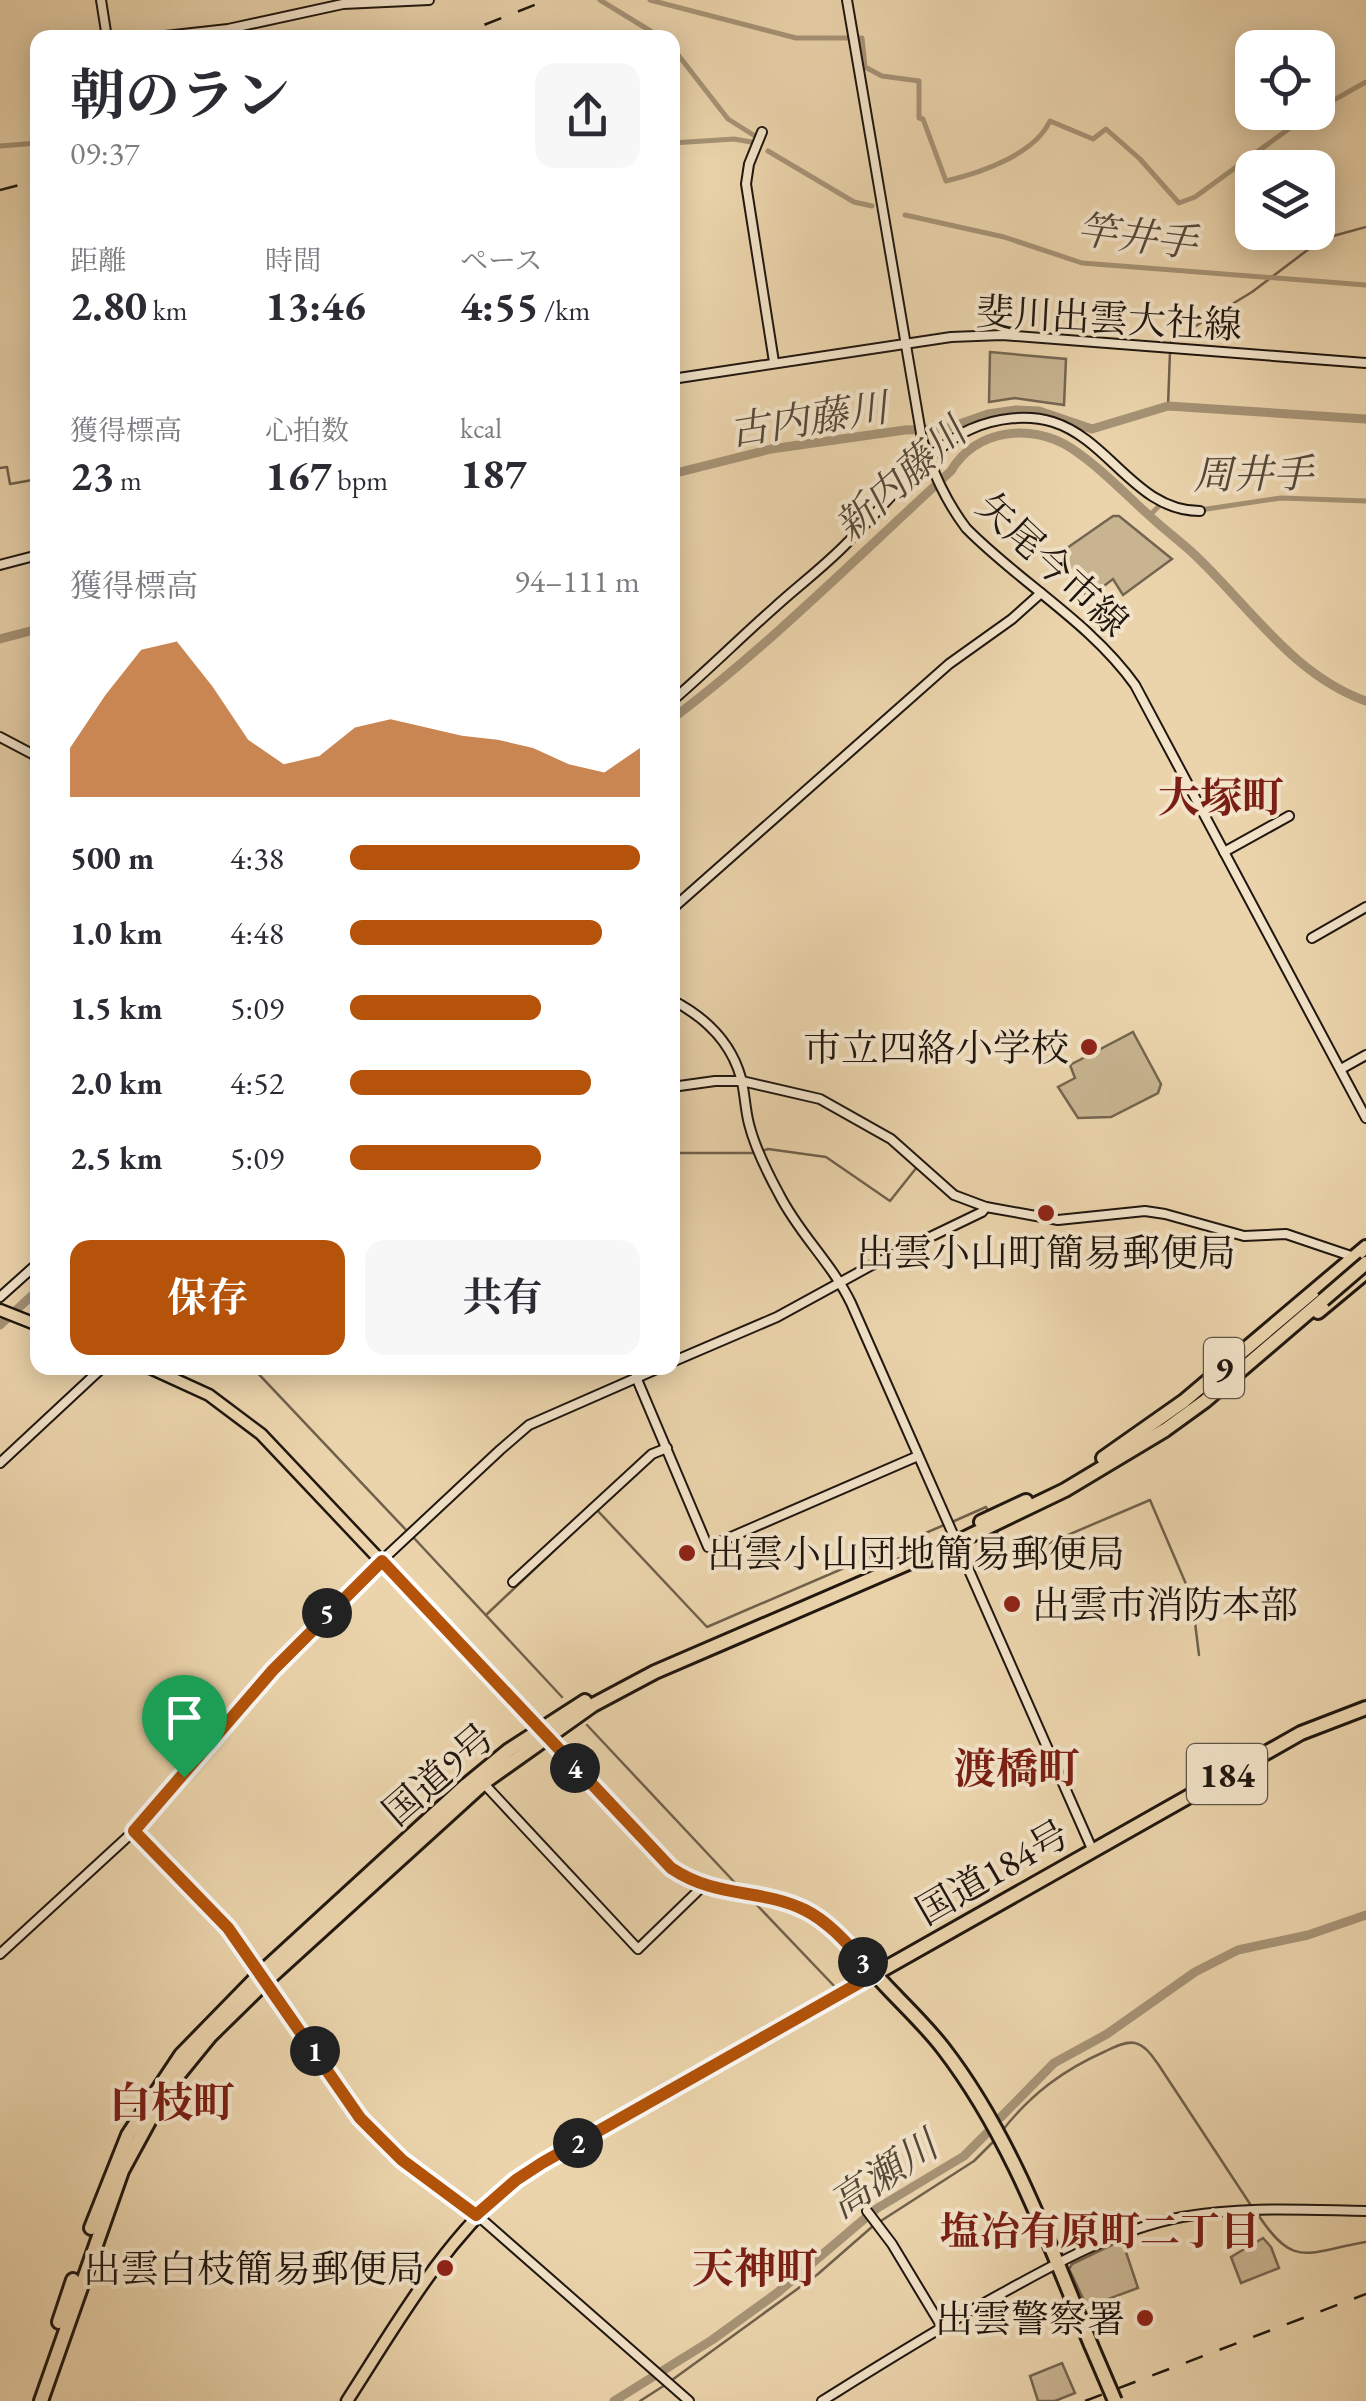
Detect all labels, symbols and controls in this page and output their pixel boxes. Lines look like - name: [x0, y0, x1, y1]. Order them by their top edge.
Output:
- map controls: [1235, 30, 1335, 250]
- button: locate: [1235, 30, 1335, 130]
- text: 朝のラン: [70, 59, 290, 130]
- button: share: [535, 63, 640, 168]
- text: 09:37: [70, 132, 139, 174]
- button: layers: [1235, 150, 1335, 250]
- water label: 竿井手: [1074, 203, 1203, 269]
- text: 距離: [70, 242, 126, 278]
- text: 時間: [265, 242, 321, 278]
- text: ペース: [460, 242, 543, 278]
- text: 2.80: [70, 278, 147, 333]
- text: 13:46: [265, 278, 366, 333]
- text: 4:55: [460, 278, 539, 333]
- street label: 斐川出雲大社線: [975, 287, 1243, 349]
- text: km: [147, 292, 188, 328]
- text: /km: [539, 292, 590, 328]
- water label: 古内藤川: [725, 380, 895, 457]
- water label: 新内藤川: [823, 403, 980, 552]
- text: kcal: [460, 410, 502, 446]
- text: 獲得標高: [70, 412, 182, 448]
- text: 心拍数: [265, 412, 349, 448]
- text: 187: [460, 446, 527, 501]
- water label: 周井手: [1193, 447, 1316, 501]
- text: 23: [70, 448, 114, 503]
- text: 167: [265, 448, 332, 503]
- text: m: [114, 462, 142, 498]
- text: bpm: [332, 462, 388, 498]
- street label: 矢尾今市線: [967, 481, 1139, 647]
- text: 94–111 m: [514, 560, 640, 602]
- text: 獲得標高: [70, 565, 198, 607]
- district label: 大塚町: [1158, 770, 1284, 825]
- text: 500 m: [70, 837, 154, 879]
- text: 4:38: [230, 837, 284, 879]
- text: 1.0 km: [70, 912, 163, 954]
- text: 4:48: [230, 912, 284, 954]
- text: 1.5 km: [70, 987, 163, 1029]
- text: 5:09: [230, 987, 284, 1029]
- place label: 市立四絡小学校: [803, 1023, 1069, 1072]
- marker: 市立四絡小学校: [1078, 1036, 1100, 1058]
- text: 2.0 km: [70, 1062, 163, 1104]
- text: 4:52: [230, 1062, 284, 1104]
- text: 2.5 km: [70, 1137, 163, 1179]
- text: 5:09: [230, 1137, 284, 1179]
- marker: 出雲小山町簡易郵便局: [1035, 1202, 1057, 1224]
- place label: 出雲小山町簡易郵便局: [856, 1228, 1236, 1277]
- button: 保存: [70, 1240, 345, 1355]
- button: 共有: [365, 1240, 640, 1355]
- road number: 9: [1204, 1338, 1244, 1398]
- place label: 出雲小山団地簡易郵便局: [707, 1529, 1125, 1578]
- marker: 出雲小山団地簡易郵便局: [676, 1542, 698, 1564]
- place label: 出雲市消防本部: [1032, 1580, 1298, 1629]
- pin: 5: [302, 1588, 352, 1638]
- marker: 出雲市消防本部: [1001, 1593, 1023, 1615]
- text: 5: [320, 1595, 334, 1631]
- pin: [142, 1675, 227, 1778]
- icon: arrive: [157, 1690, 212, 1745]
- street label: 国道9号: [372, 1712, 504, 1836]
- district label: 渡橋町: [954, 1741, 1080, 1796]
- pin: 4: [550, 1743, 600, 1793]
- road number: 184: [1187, 1744, 1267, 1804]
- text: 4: [568, 1750, 582, 1786]
- street label: 国道184号: [907, 1809, 1077, 1935]
- pin: 3: [838, 1937, 888, 1987]
- text: 3: [856, 1944, 870, 1980]
- pin: 1: [290, 2026, 340, 2076]
- text: 1: [308, 2033, 322, 2069]
- district label: 白枝町: [109, 2075, 235, 2130]
- water label: 高瀬川: [819, 2117, 951, 2229]
- pin: 2: [553, 2118, 603, 2168]
- text: 2: [571, 2125, 585, 2161]
- district label: 塩冶有原町二丁目: [940, 2205, 1260, 2257]
- district label: 天神町: [692, 2241, 818, 2296]
- place label: 出雲白枝簡易郵便局: [83, 2244, 425, 2293]
- marker: 出雲白枝簡易郵便局: [434, 2257, 456, 2279]
- place label: 出雲警察署: [935, 2294, 1125, 2343]
- marker: 出雲警察署: [1134, 2307, 1156, 2329]

